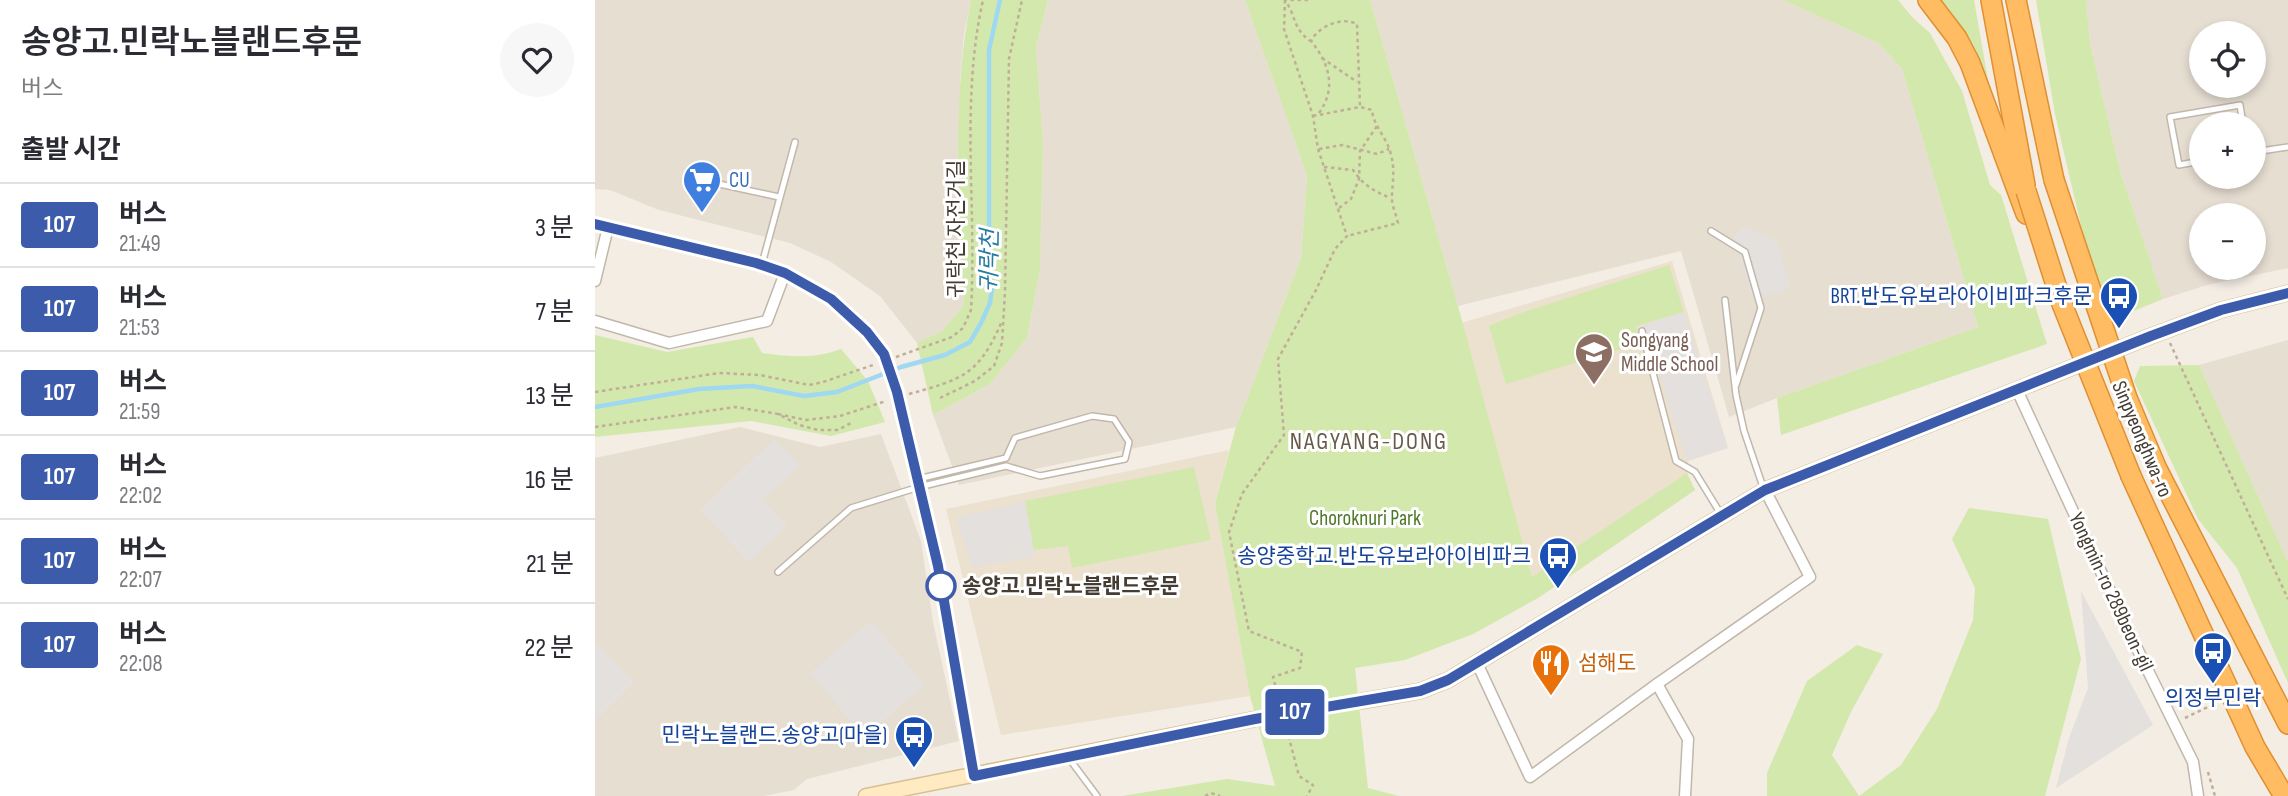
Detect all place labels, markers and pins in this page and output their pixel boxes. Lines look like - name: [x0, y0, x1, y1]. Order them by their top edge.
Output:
- supermarket icon: CU: [681, 159, 723, 214]
- place label: CU: [729, 168, 750, 193]
- bus stop icon: BRT.반도유보라아이비파크후문: [2098, 275, 2140, 330]
- place label: BRT.반도유보라아이비파크후문: [1831, 284, 2092, 309]
- place label: Songyang Middle School: [1621, 328, 1718, 377]
- school or university icon: Songyang Middle School: [1573, 331, 1615, 386]
- bus stop icon: 송양중학교.반도유보라아이비파크: [1537, 535, 1579, 590]
- place label: 송양중학교.반도유보라아이비파크: [1237, 544, 1531, 569]
- marker: 송양고.민락노블랜드후문: [926, 571, 956, 601]
- place label: 송양고.민락노블랜드후문: [962, 574, 1179, 599]
- bus stop icon: 의정부민락: [2192, 630, 2234, 685]
- restaurant icon: 섬해도: [1530, 642, 1572, 697]
- place label: 섬해도: [1578, 651, 1636, 676]
- place label: 의정부민락: [2165, 686, 2261, 711]
- bus stop icon: 민락노블랜드.송양고(마을): [893, 714, 935, 769]
- place label: 민락노블랜드.송양고(마을): [661, 723, 887, 748]

